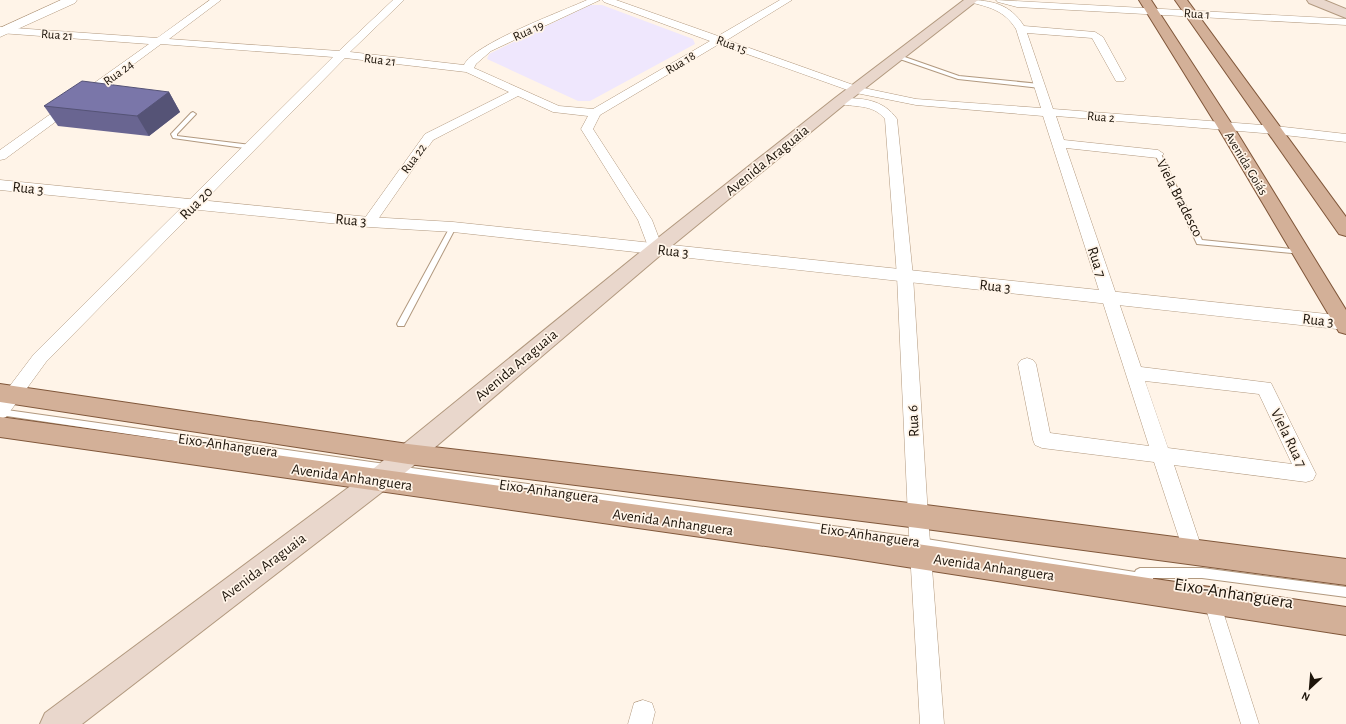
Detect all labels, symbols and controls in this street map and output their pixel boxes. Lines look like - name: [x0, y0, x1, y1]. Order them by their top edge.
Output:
- street label: Rua 1: [1183, 7, 1210, 22]
- street label: Rua 19: [511, 19, 546, 44]
- street label: Rua 21: [40, 28, 73, 43]
- street label: Rua 15: [714, 34, 749, 57]
- street label: Rua 18: [664, 49, 698, 77]
- street label: Rua 21: [363, 52, 397, 69]
- street label: Rua 24: [101, 58, 136, 88]
- street label: Rua 2: [1087, 110, 1115, 125]
- street label: Avenida Araguaia: [723, 122, 812, 198]
- street label: Avenida Goiás: [1222, 130, 1270, 198]
- street label: Rua 22: [399, 141, 429, 176]
- street label: Viela Bradesco: [1154, 157, 1206, 240]
- street label: Rua 3: [12, 179, 44, 198]
- street label: Rua 20: [177, 184, 216, 223]
- street label: Rua 3: [335, 212, 367, 229]
- street label: Rua 3: [657, 242, 689, 261]
- street label: Rua 7: [1085, 245, 1109, 279]
- street label: Rua 3: [979, 277, 1011, 296]
- street label: Rua 3: [1302, 311, 1334, 330]
- street label: Avenida Araguaia: [472, 327, 560, 404]
- street label: Rua 6: [905, 405, 922, 437]
- street label: Viela Rua 7: [1268, 406, 1309, 470]
- street label: Eixo-Anhanguera: [177, 431, 279, 460]
- street label: Avenida Anhanguera: [290, 462, 413, 493]
- street label: Eixo-Anhanguera: [498, 477, 600, 506]
- street label: Avenida Anhanguera: [611, 507, 734, 538]
- street label: Eixo-Anhanguera: [819, 521, 921, 550]
- street label: Avenida Araguaia: [218, 531, 309, 604]
- street label: Avenida Anhanguera: [932, 552, 1055, 583]
- street label: Eixo-Anhanguera: [1173, 576, 1295, 612]
- north arrow: [1290, 668, 1330, 708]
- text: N: [1300, 690, 1312, 703]

